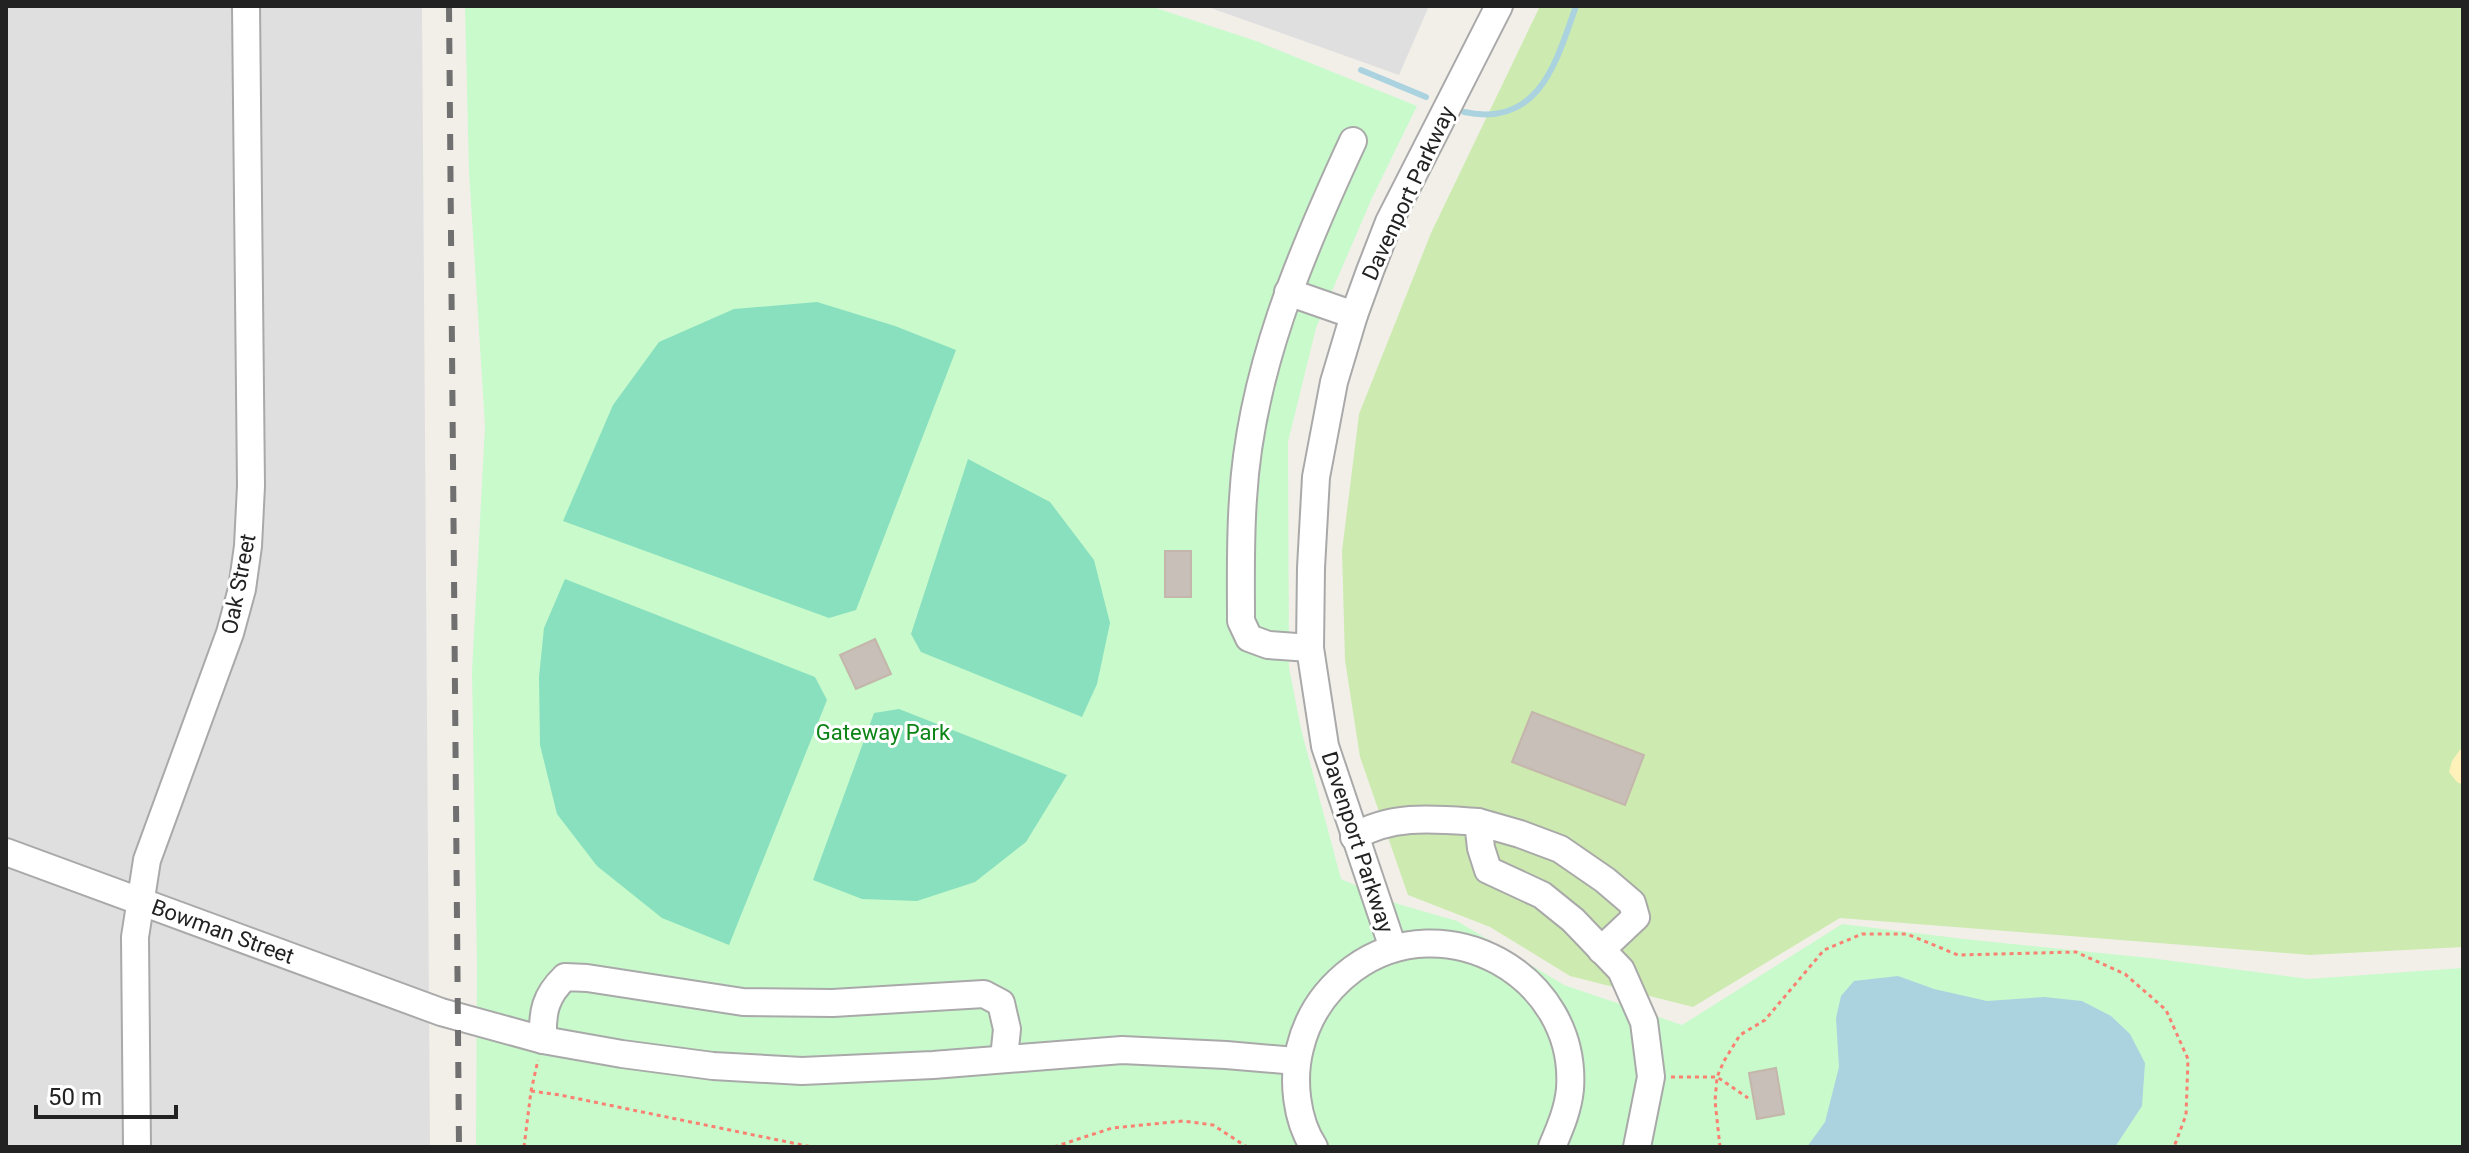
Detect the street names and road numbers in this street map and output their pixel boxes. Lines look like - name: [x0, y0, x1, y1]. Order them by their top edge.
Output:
- street label: Davenport Parkway: [1357, 102, 1460, 284]
- street label: Oak Street: [217, 532, 260, 636]
- street label: Davenport Parkway: [1316, 748, 1399, 937]
- street label: Bowman Street: [148, 894, 297, 969]

